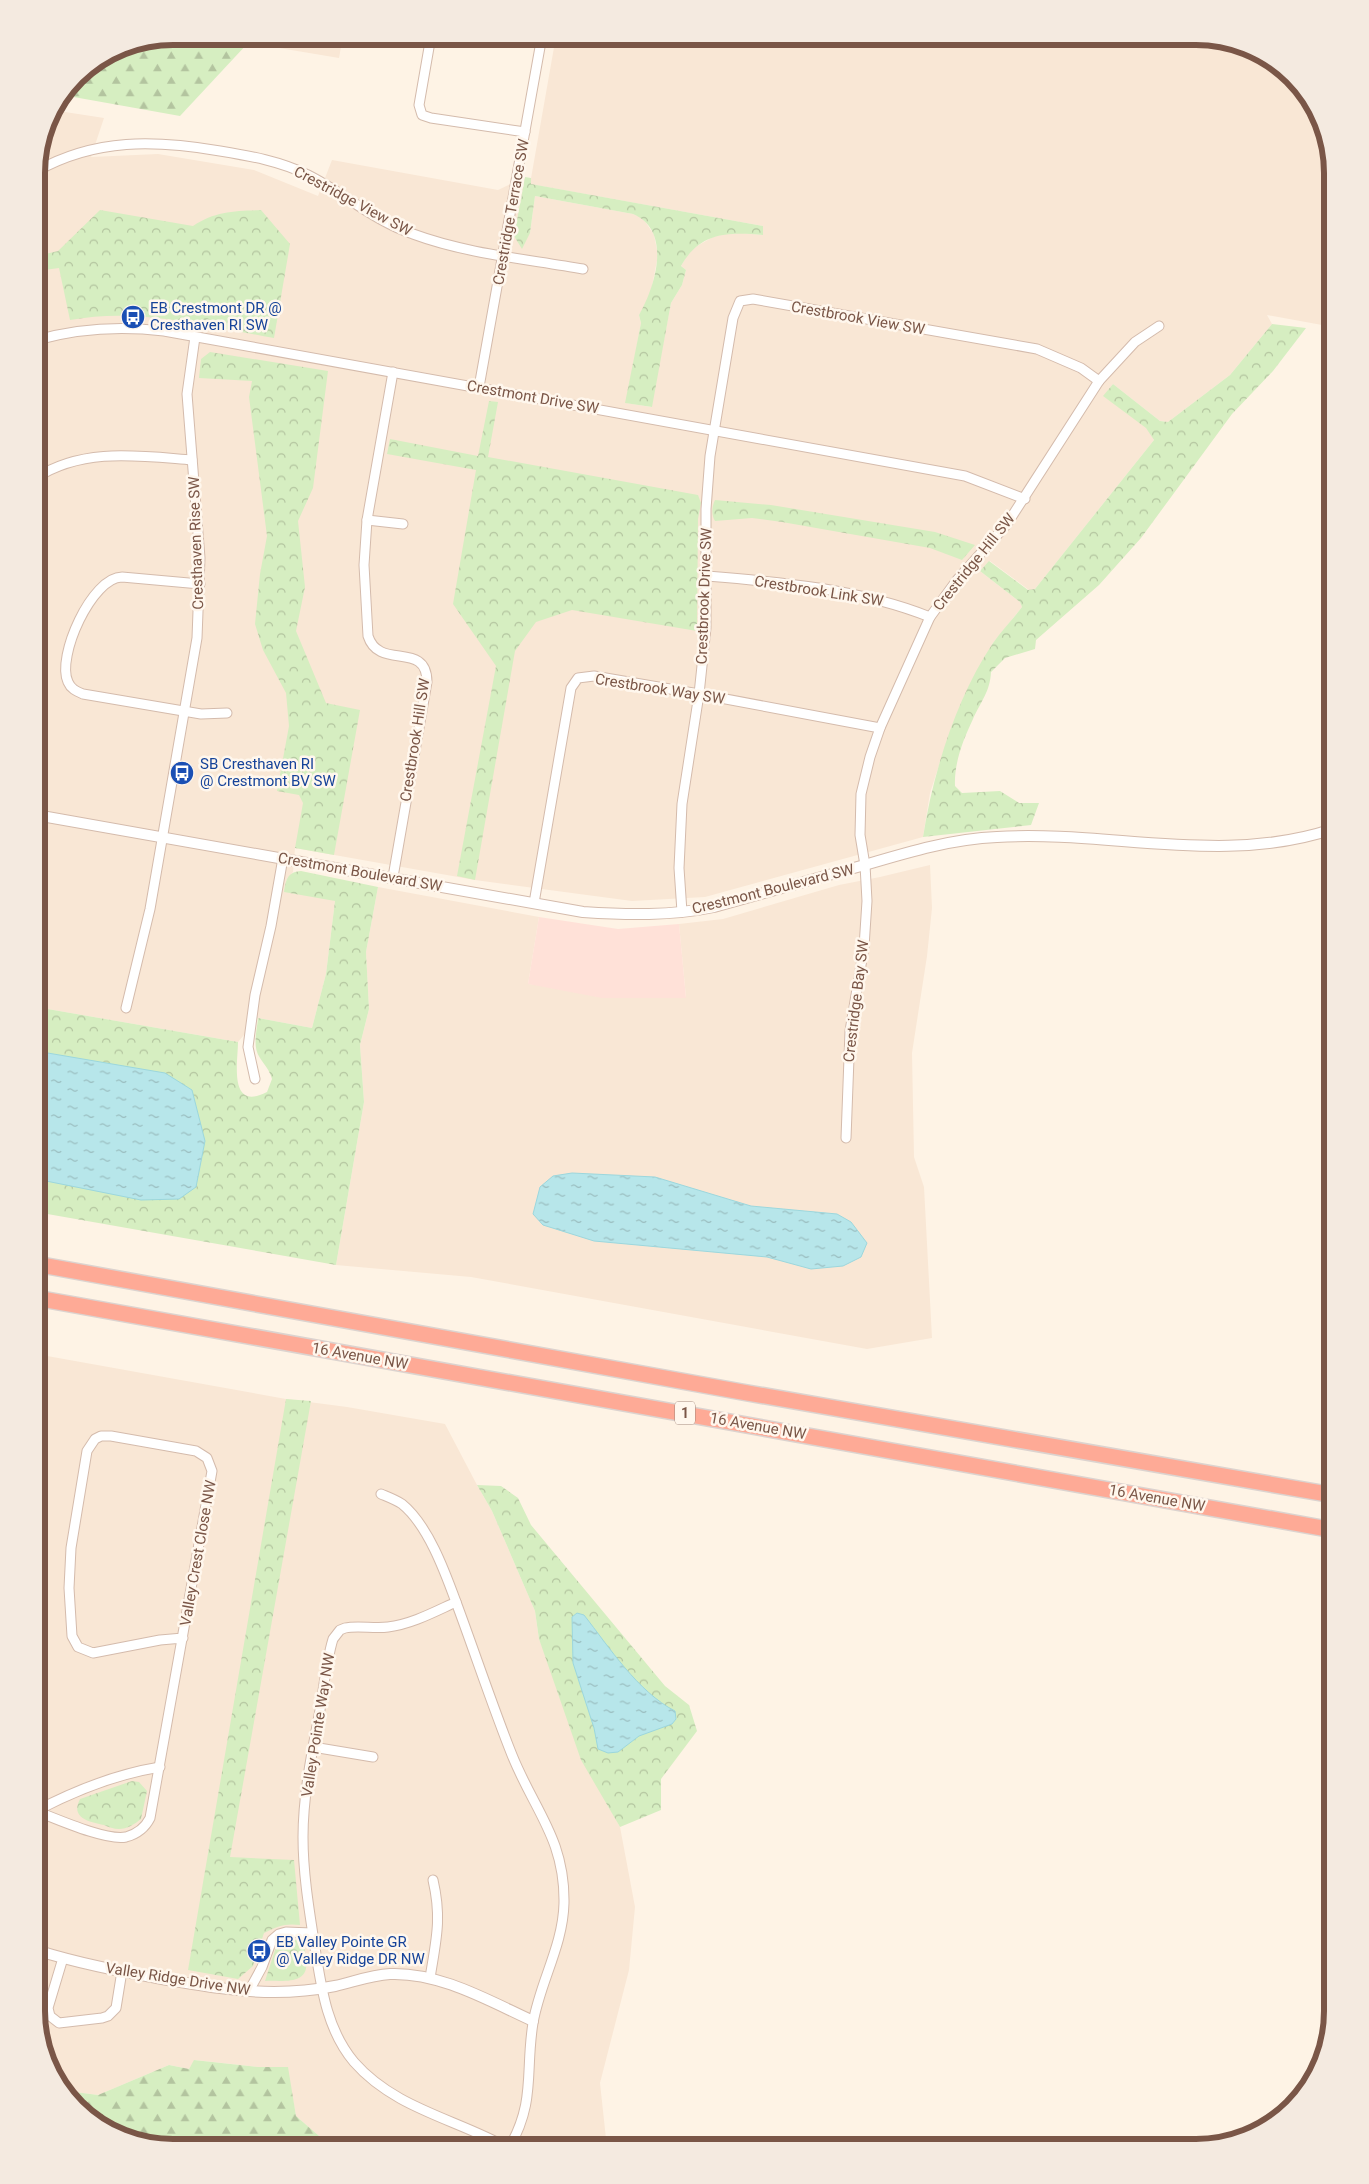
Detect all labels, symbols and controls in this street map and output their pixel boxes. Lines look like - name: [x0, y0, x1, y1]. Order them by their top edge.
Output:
- street label: Crestridge Terrace SW: [489, 137, 533, 287]
- street label: Crestridge View SW: [291, 162, 415, 240]
- street label: Crestbrook View SW: [790, 297, 926, 339]
- place label: EB Crestmont DR @ Cresthaven RI SW: [150, 299, 282, 334]
- bus stop icon: EB Crestmont DR @ Cresthaven RI SW: [120, 304, 146, 330]
- street label: Crestmont Drive SW: [466, 377, 600, 417]
- street label: Cresthaven Rise SW: [185, 476, 207, 610]
- street label: Crestridge Hill SW: [929, 510, 1019, 614]
- street label: Crestbrook Drive SW: [693, 527, 715, 665]
- street label: Crestbrook Link SW: [753, 572, 885, 610]
- street label: Crestbrook Way SW: [594, 670, 726, 708]
- street label: Crestbrook Hill SW: [396, 677, 434, 803]
- place label: SB Cresthaven RI @ Crestmont BV SW: [200, 755, 336, 790]
- bus stop icon: SB Cresthaven RI @ Crestmont BV SW: [169, 760, 195, 786]
- street label: Crestmont Boulevard SW: [277, 849, 443, 895]
- street label: Crestmont Boulevard SW: [690, 860, 856, 918]
- street label: Crestridge Bay SW: [840, 939, 872, 1063]
- street label: 16 Avenue NW: [310, 1339, 410, 1373]
- road number: 1: [675, 1402, 695, 1425]
- street label: 16 Avenue NW: [708, 1409, 808, 1443]
- street label: Valley Crest Close NW: [176, 1479, 220, 1627]
- street label: 16 Avenue NW: [1107, 1481, 1207, 1515]
- street label: Valley Pointe Way NW: [298, 1652, 338, 1798]
- place label: EB Valley Pointe GR @ Valley Ridge DR NW: [276, 1933, 425, 1968]
- bus stop icon: EB Valley Pointe GR @ Valley Ridge DR NW: [246, 1938, 272, 1964]
- street label: Valley Ridge Drive NW: [104, 1959, 252, 1999]

